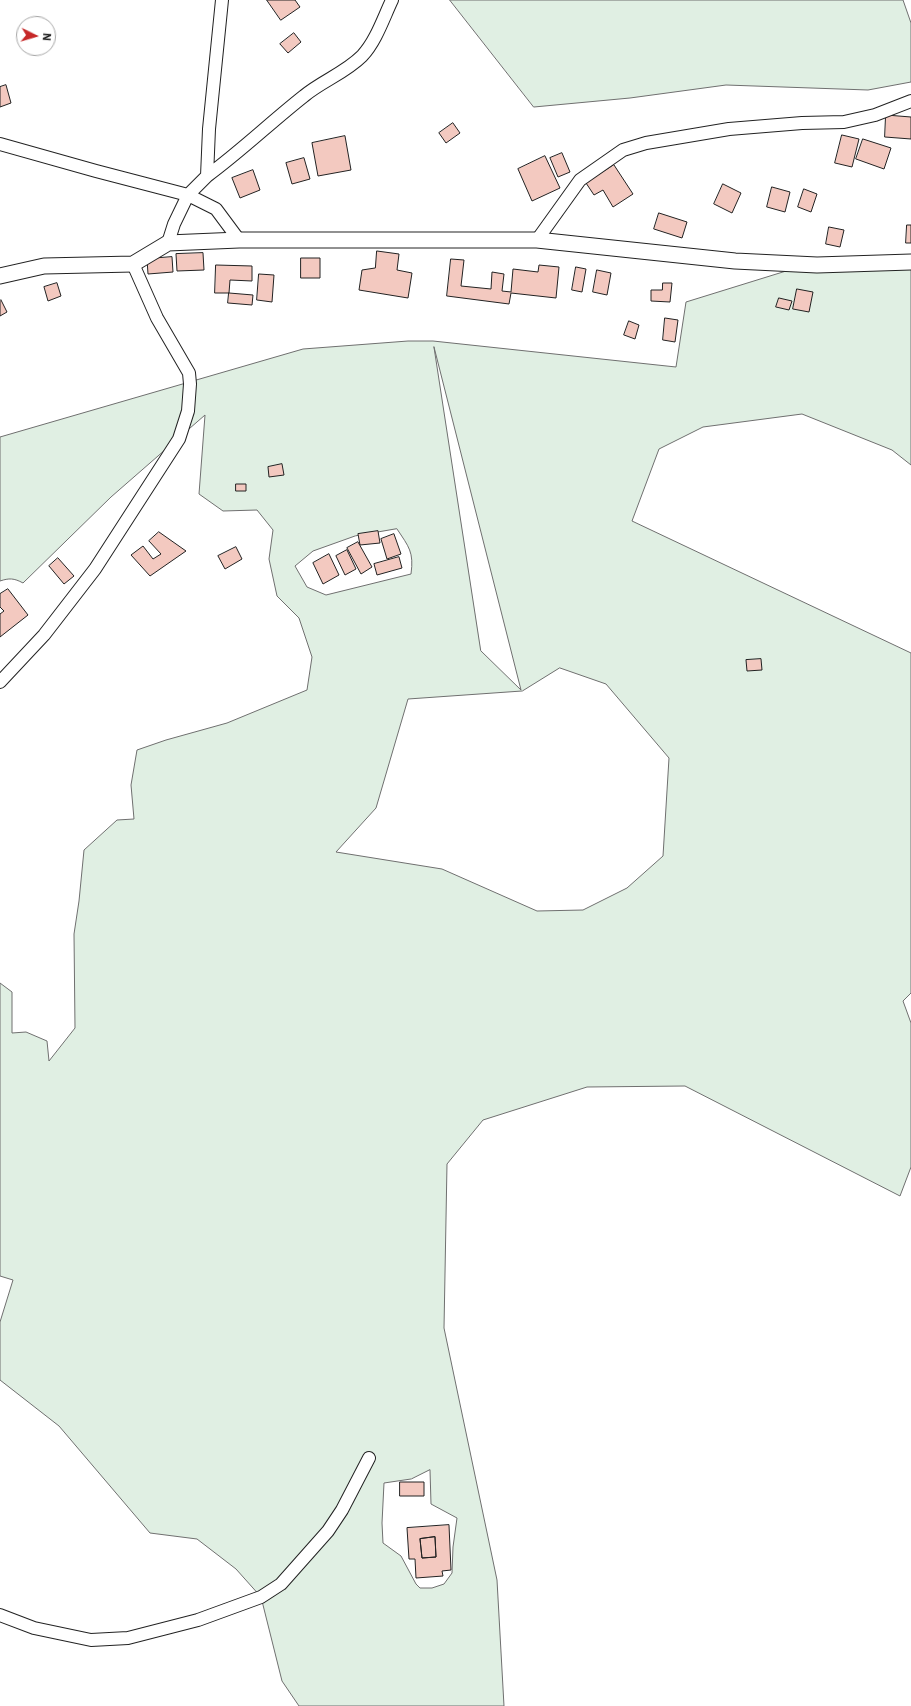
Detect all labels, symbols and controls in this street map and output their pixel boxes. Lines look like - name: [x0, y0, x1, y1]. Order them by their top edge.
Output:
- north arrow: [16, 16, 56, 56]
- text: N: [40, 32, 54, 42]

